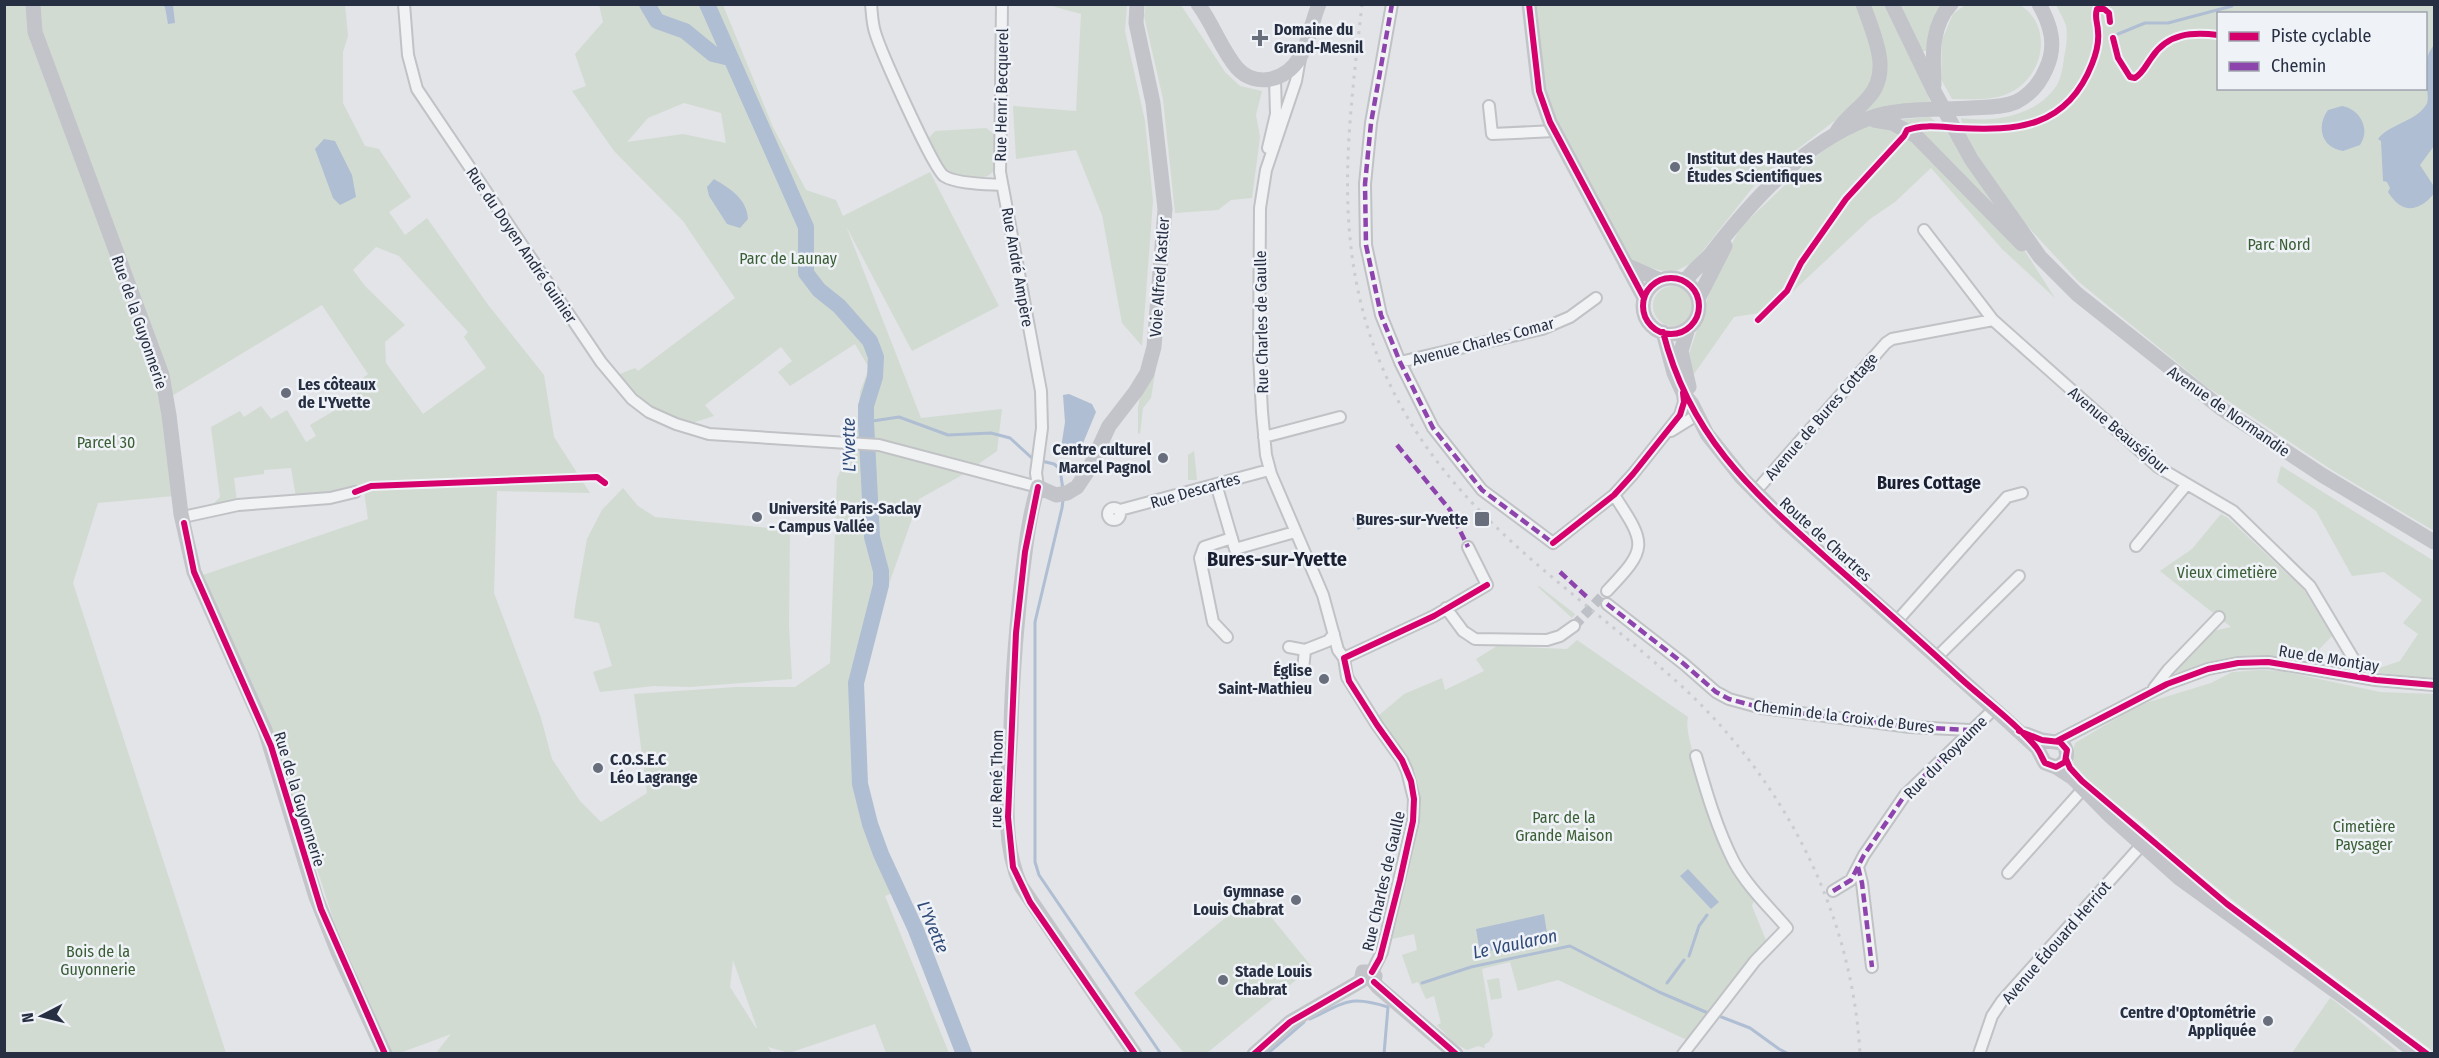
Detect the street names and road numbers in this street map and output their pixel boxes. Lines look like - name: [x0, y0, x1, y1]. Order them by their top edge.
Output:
- street label: Rue Henri Becquerel: [991, 28, 1012, 162]
- street label: Rue du Doyen André Guinier: [462, 164, 581, 327]
- street label: Rue André Ampère: [998, 206, 1037, 328]
- street label: Voie Alfred Kastler: [1146, 216, 1173, 338]
- street label: Rue Charles de Gaulle: [1251, 250, 1272, 394]
- street label: Rue de la Guyonnerie: [108, 253, 171, 392]
- street label: Avenue Charles Comar: [1410, 313, 1557, 370]
- street label: Avenue de Bures Cottage: [1761, 349, 1882, 484]
- street label: Avenue de Normandie: [2164, 362, 2294, 461]
- street label: Avenue Beauséjour: [2064, 383, 2173, 478]
- street label: Rue Descartes: [1148, 469, 1242, 512]
- street label: Route de Chartres: [1776, 493, 1876, 586]
- street label: Rue de Montjay: [2277, 641, 2381, 676]
- street label: Chemin de la Croix de Bures: [1752, 696, 1936, 737]
- street label: Rue du Royaume: [1900, 712, 1991, 803]
- street label: Rue de la Guyonnerie: [270, 729, 329, 869]
- street label: rue René Thom: [986, 730, 1007, 828]
- street label: Rue Charles de Gaulle: [1358, 809, 1409, 953]
- street label: Avenue Édouard Herriot: [1998, 877, 2115, 1007]

